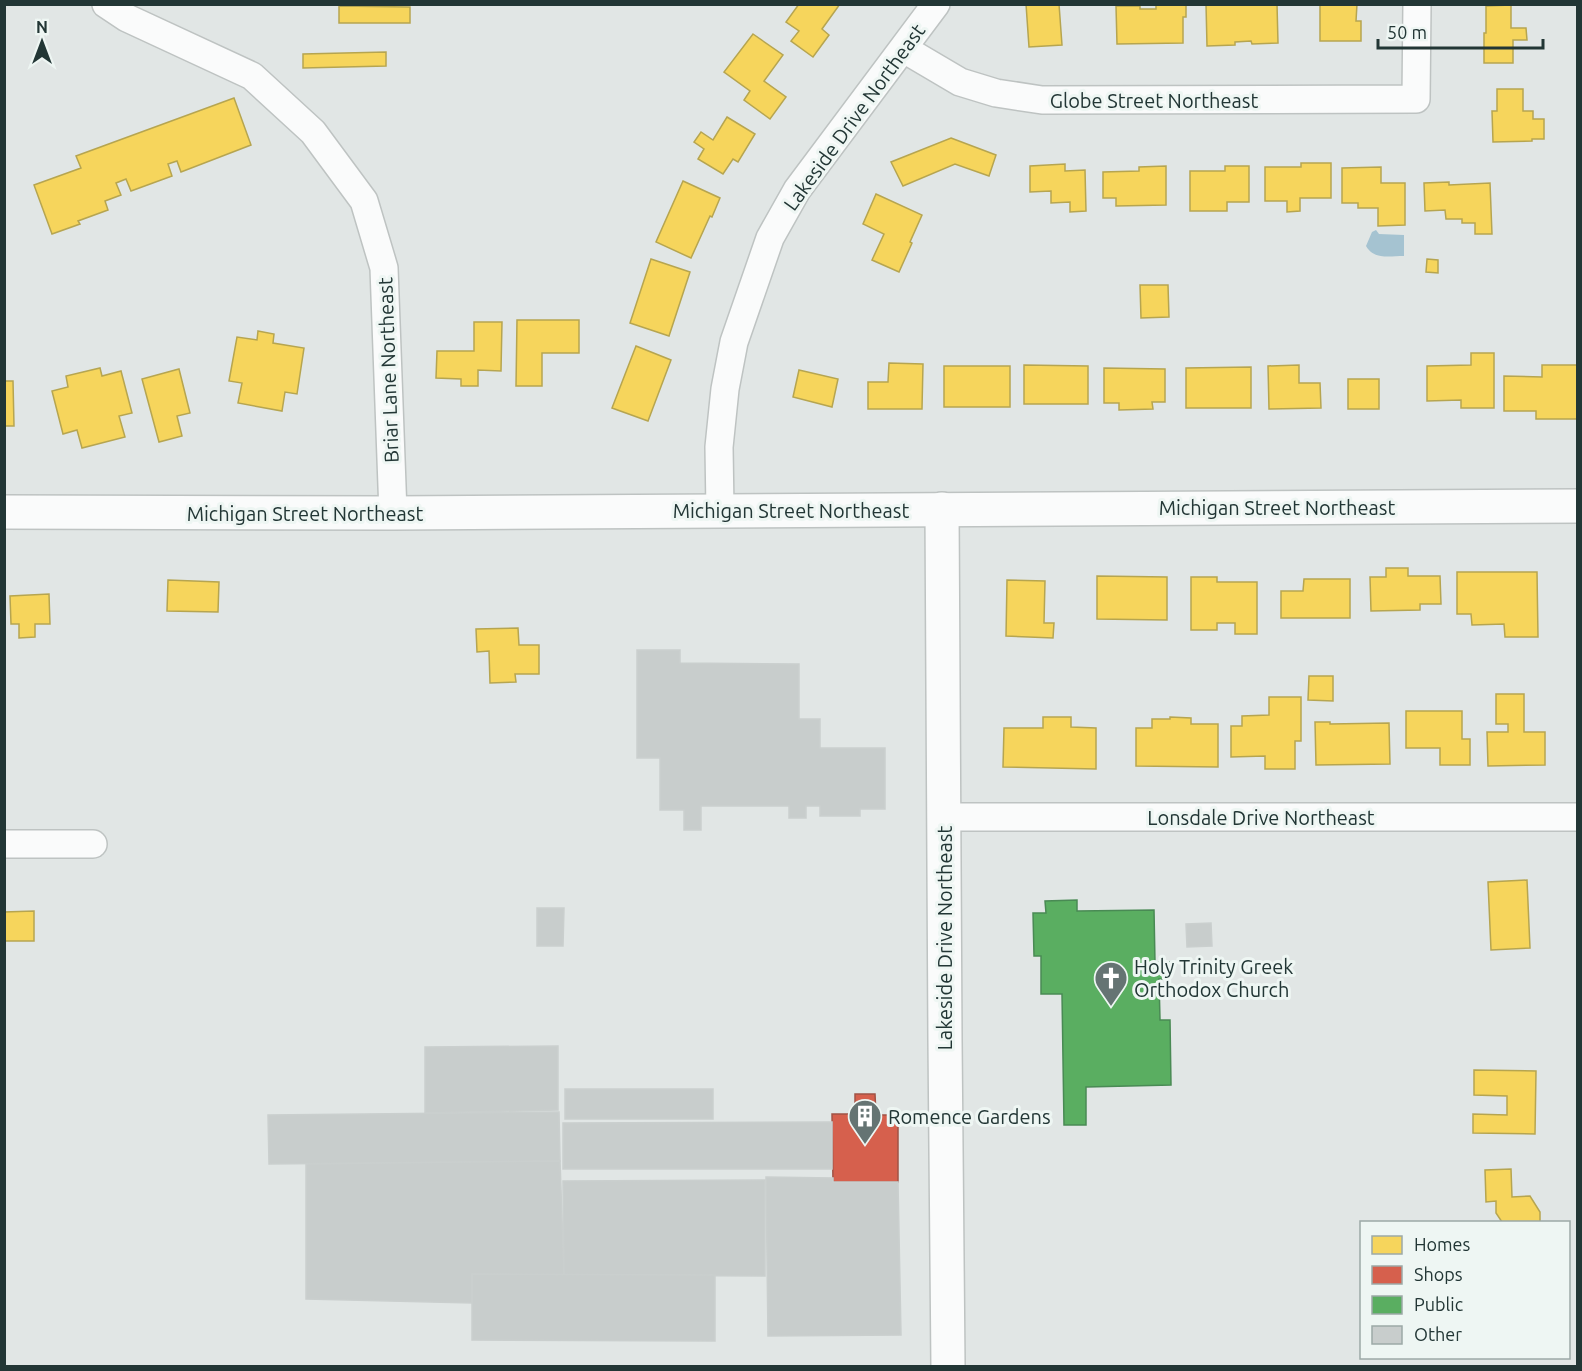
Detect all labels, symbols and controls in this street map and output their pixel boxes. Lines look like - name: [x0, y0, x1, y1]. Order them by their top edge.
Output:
- north arrow: [12, 12, 72, 72]
- scale bar: [1378, 12, 1543, 50]
- text: N: [36, 18, 48, 36]
- street label: Lakeside Drive Northeast: [779, 19, 929, 215]
- text: 50 m: [1387, 22, 1427, 42]
- street label: Globe Street Northeast: [1050, 89, 1258, 112]
- street label: Briar Lane Northeast: [373, 277, 403, 463]
- street label: Michigan Street Northeast: [1159, 496, 1395, 519]
- street label: Michigan Street Northeast: [673, 499, 909, 522]
- street label: Michigan Street Northeast: [187, 502, 423, 525]
- street label: Lonsdale Drive Northeast: [1147, 806, 1375, 829]
- street label: Lakeside Drive Northeast: [933, 826, 956, 1050]
- place label: Holy Trinity Greek Orthodox Church: [1134, 955, 1293, 1001]
- church icon: Holy Trinity Greek Orthodox Church: [1093, 960, 1129, 1007]
- building icon: Romence Gardens: [847, 1098, 883, 1145]
- place label: Romence Gardens: [888, 1105, 1051, 1128]
- legend: [1360, 1221, 1570, 1359]
- text: Homes: [1414, 1234, 1471, 1254]
- text: Shops: [1414, 1264, 1463, 1284]
- text: Public: [1414, 1294, 1463, 1314]
- text: Other: [1414, 1324, 1462, 1344]

